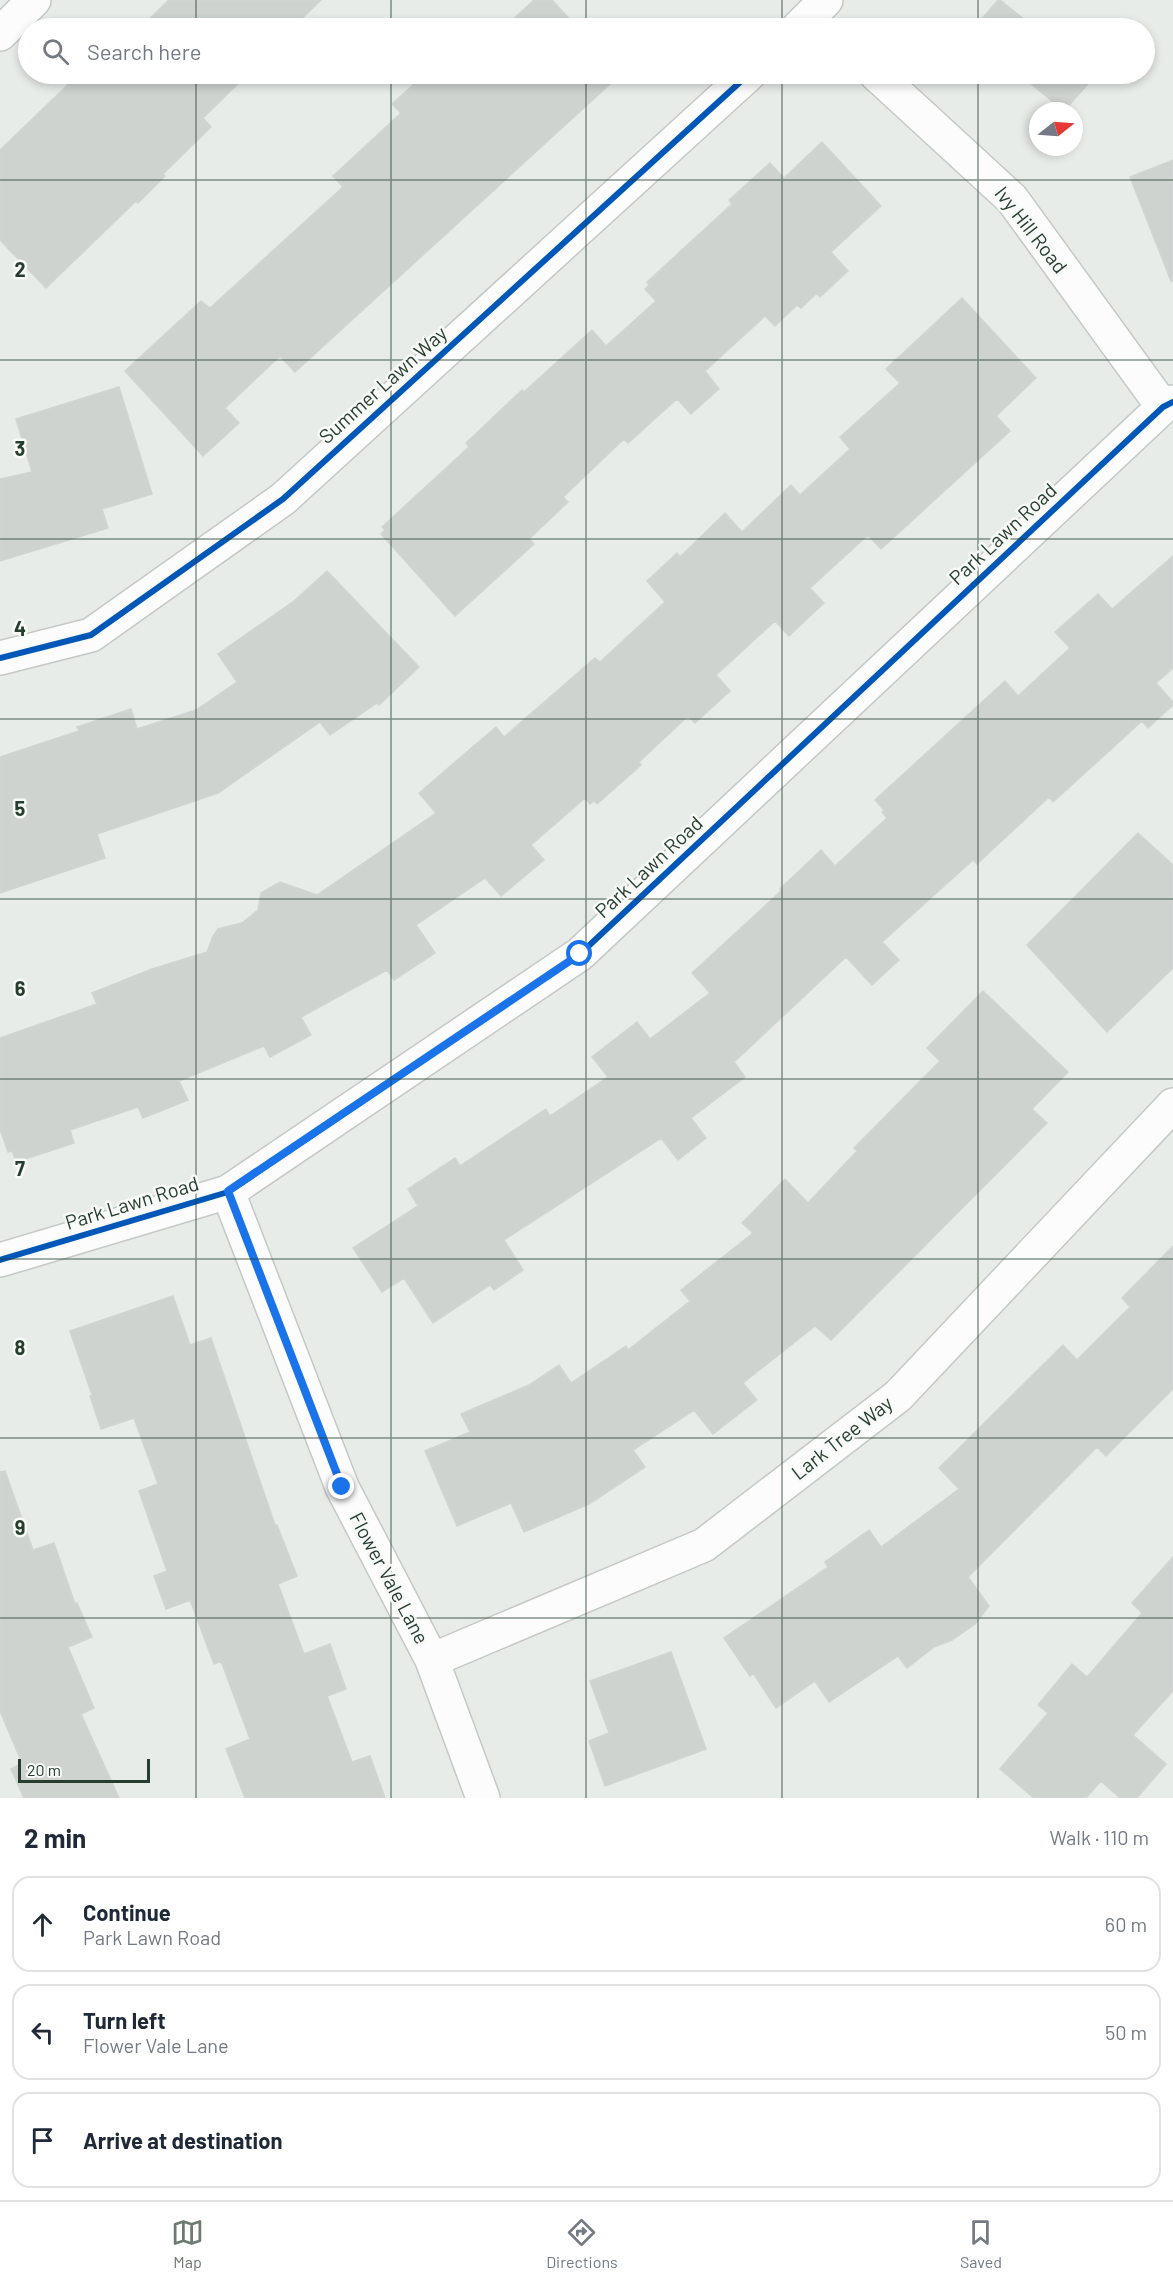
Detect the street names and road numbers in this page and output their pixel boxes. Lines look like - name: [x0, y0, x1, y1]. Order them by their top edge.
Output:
- street label: Ivy Hill Road: [990, 181, 1073, 278]
- street label: Summer Lawn Way: [313, 321, 451, 448]
- street label: Park Lawn Road: [944, 477, 1061, 589]
- street label: Park Lawn Road: [590, 810, 707, 922]
- street label: Park Lawn Road: [62, 1170, 201, 1234]
- street label: Lark Tree Way: [786, 1390, 897, 1484]
- street label: Flower Vale Lane: [345, 1508, 435, 1647]

